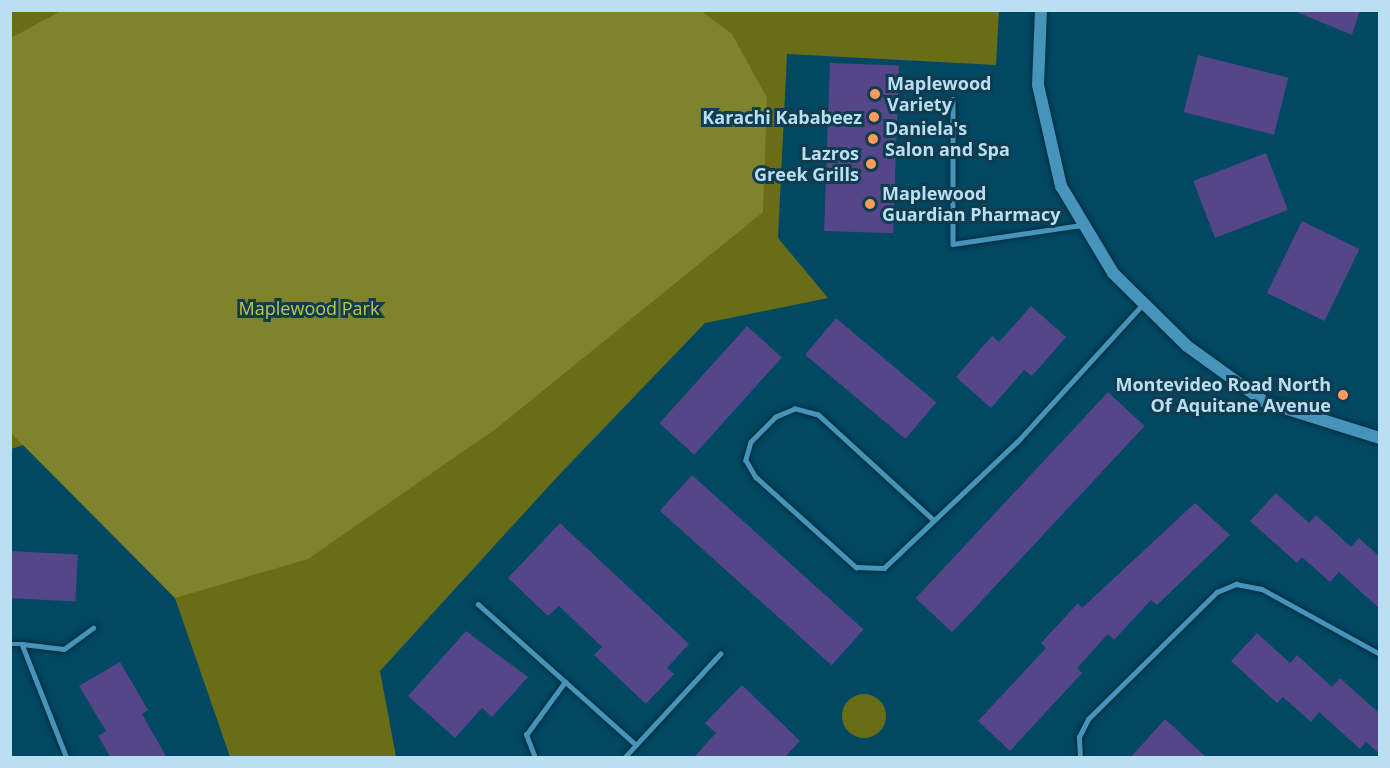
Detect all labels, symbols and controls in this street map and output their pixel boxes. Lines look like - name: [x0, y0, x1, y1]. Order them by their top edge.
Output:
- place label: Maplewood Variety: [887, 73, 991, 116]
- marker: Maplewood Variety: [868, 87, 882, 101]
- place label: Karachi Kababeez: [702, 106, 862, 128]
- marker: Karachi Kababeez: [867, 110, 881, 124]
- place label: Daniela's Salon and Spa: [885, 118, 1010, 160]
- marker: Daniela's Salon and Spa: [866, 132, 880, 146]
- place label: Lazros Greek Grills: [754, 143, 859, 186]
- marker: Lazros Greek Grills: [864, 157, 878, 171]
- place label: Maplewood Guardian Pharmacy: [882, 183, 1060, 226]
- marker: Maplewood Guardian Pharmacy: [863, 197, 877, 211]
- park label: Maplewood Park: [239, 297, 379, 319]
- place label: Montevideo Road North Of Aquitane Avenue: [1115, 374, 1331, 416]
- marker: Montevideo Road North Of Aquitane Avenue: [1336, 388, 1350, 402]

